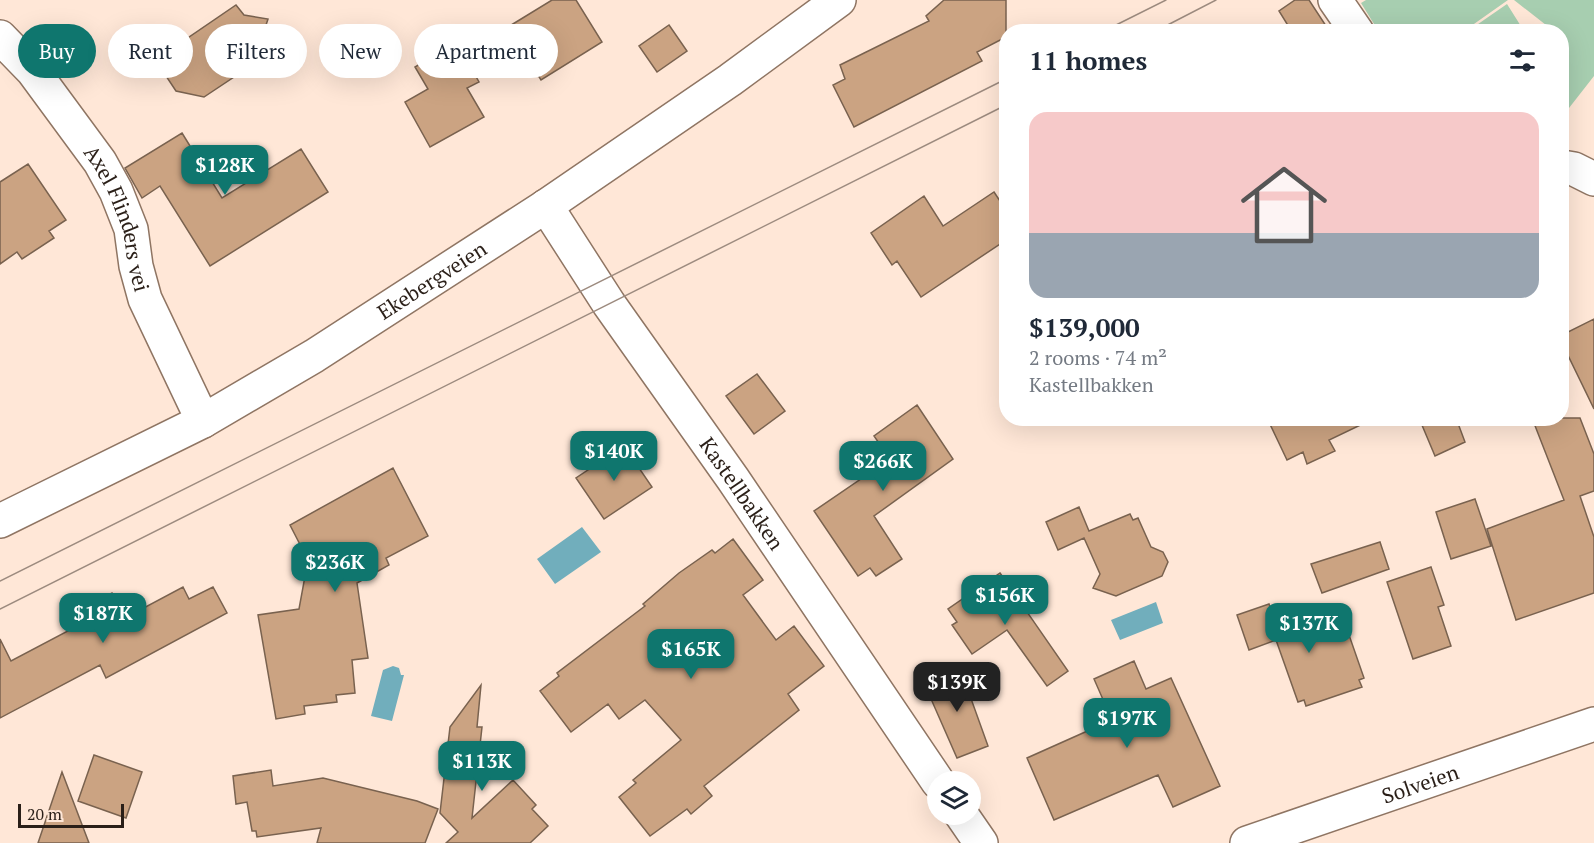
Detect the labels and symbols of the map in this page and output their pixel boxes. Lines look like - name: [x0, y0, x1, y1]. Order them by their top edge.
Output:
- street label: Axel Flinders vei: [78, 139, 156, 295]
- pin: $128K: [183, 145, 267, 196]
- street label: Ekebergveien: [372, 234, 492, 326]
- pin: $140K: [572, 431, 656, 482]
- street label: Kastellbakken: [694, 431, 791, 556]
- pin: $266K: [841, 441, 925, 492]
- pin: $236K: [293, 542, 377, 593]
- pin: $156K: [963, 575, 1047, 626]
- pin: $187K: [61, 593, 145, 644]
- pin: $137K: [1267, 603, 1351, 654]
- pin: $165K: [649, 629, 733, 680]
- pin: $139K: [915, 662, 999, 713]
- pin: $197K: [1085, 698, 1169, 749]
- pin: $113K: [440, 741, 524, 792]
- street label: Solveien: [1378, 757, 1463, 810]
- scale bar: [18, 801, 124, 828]

